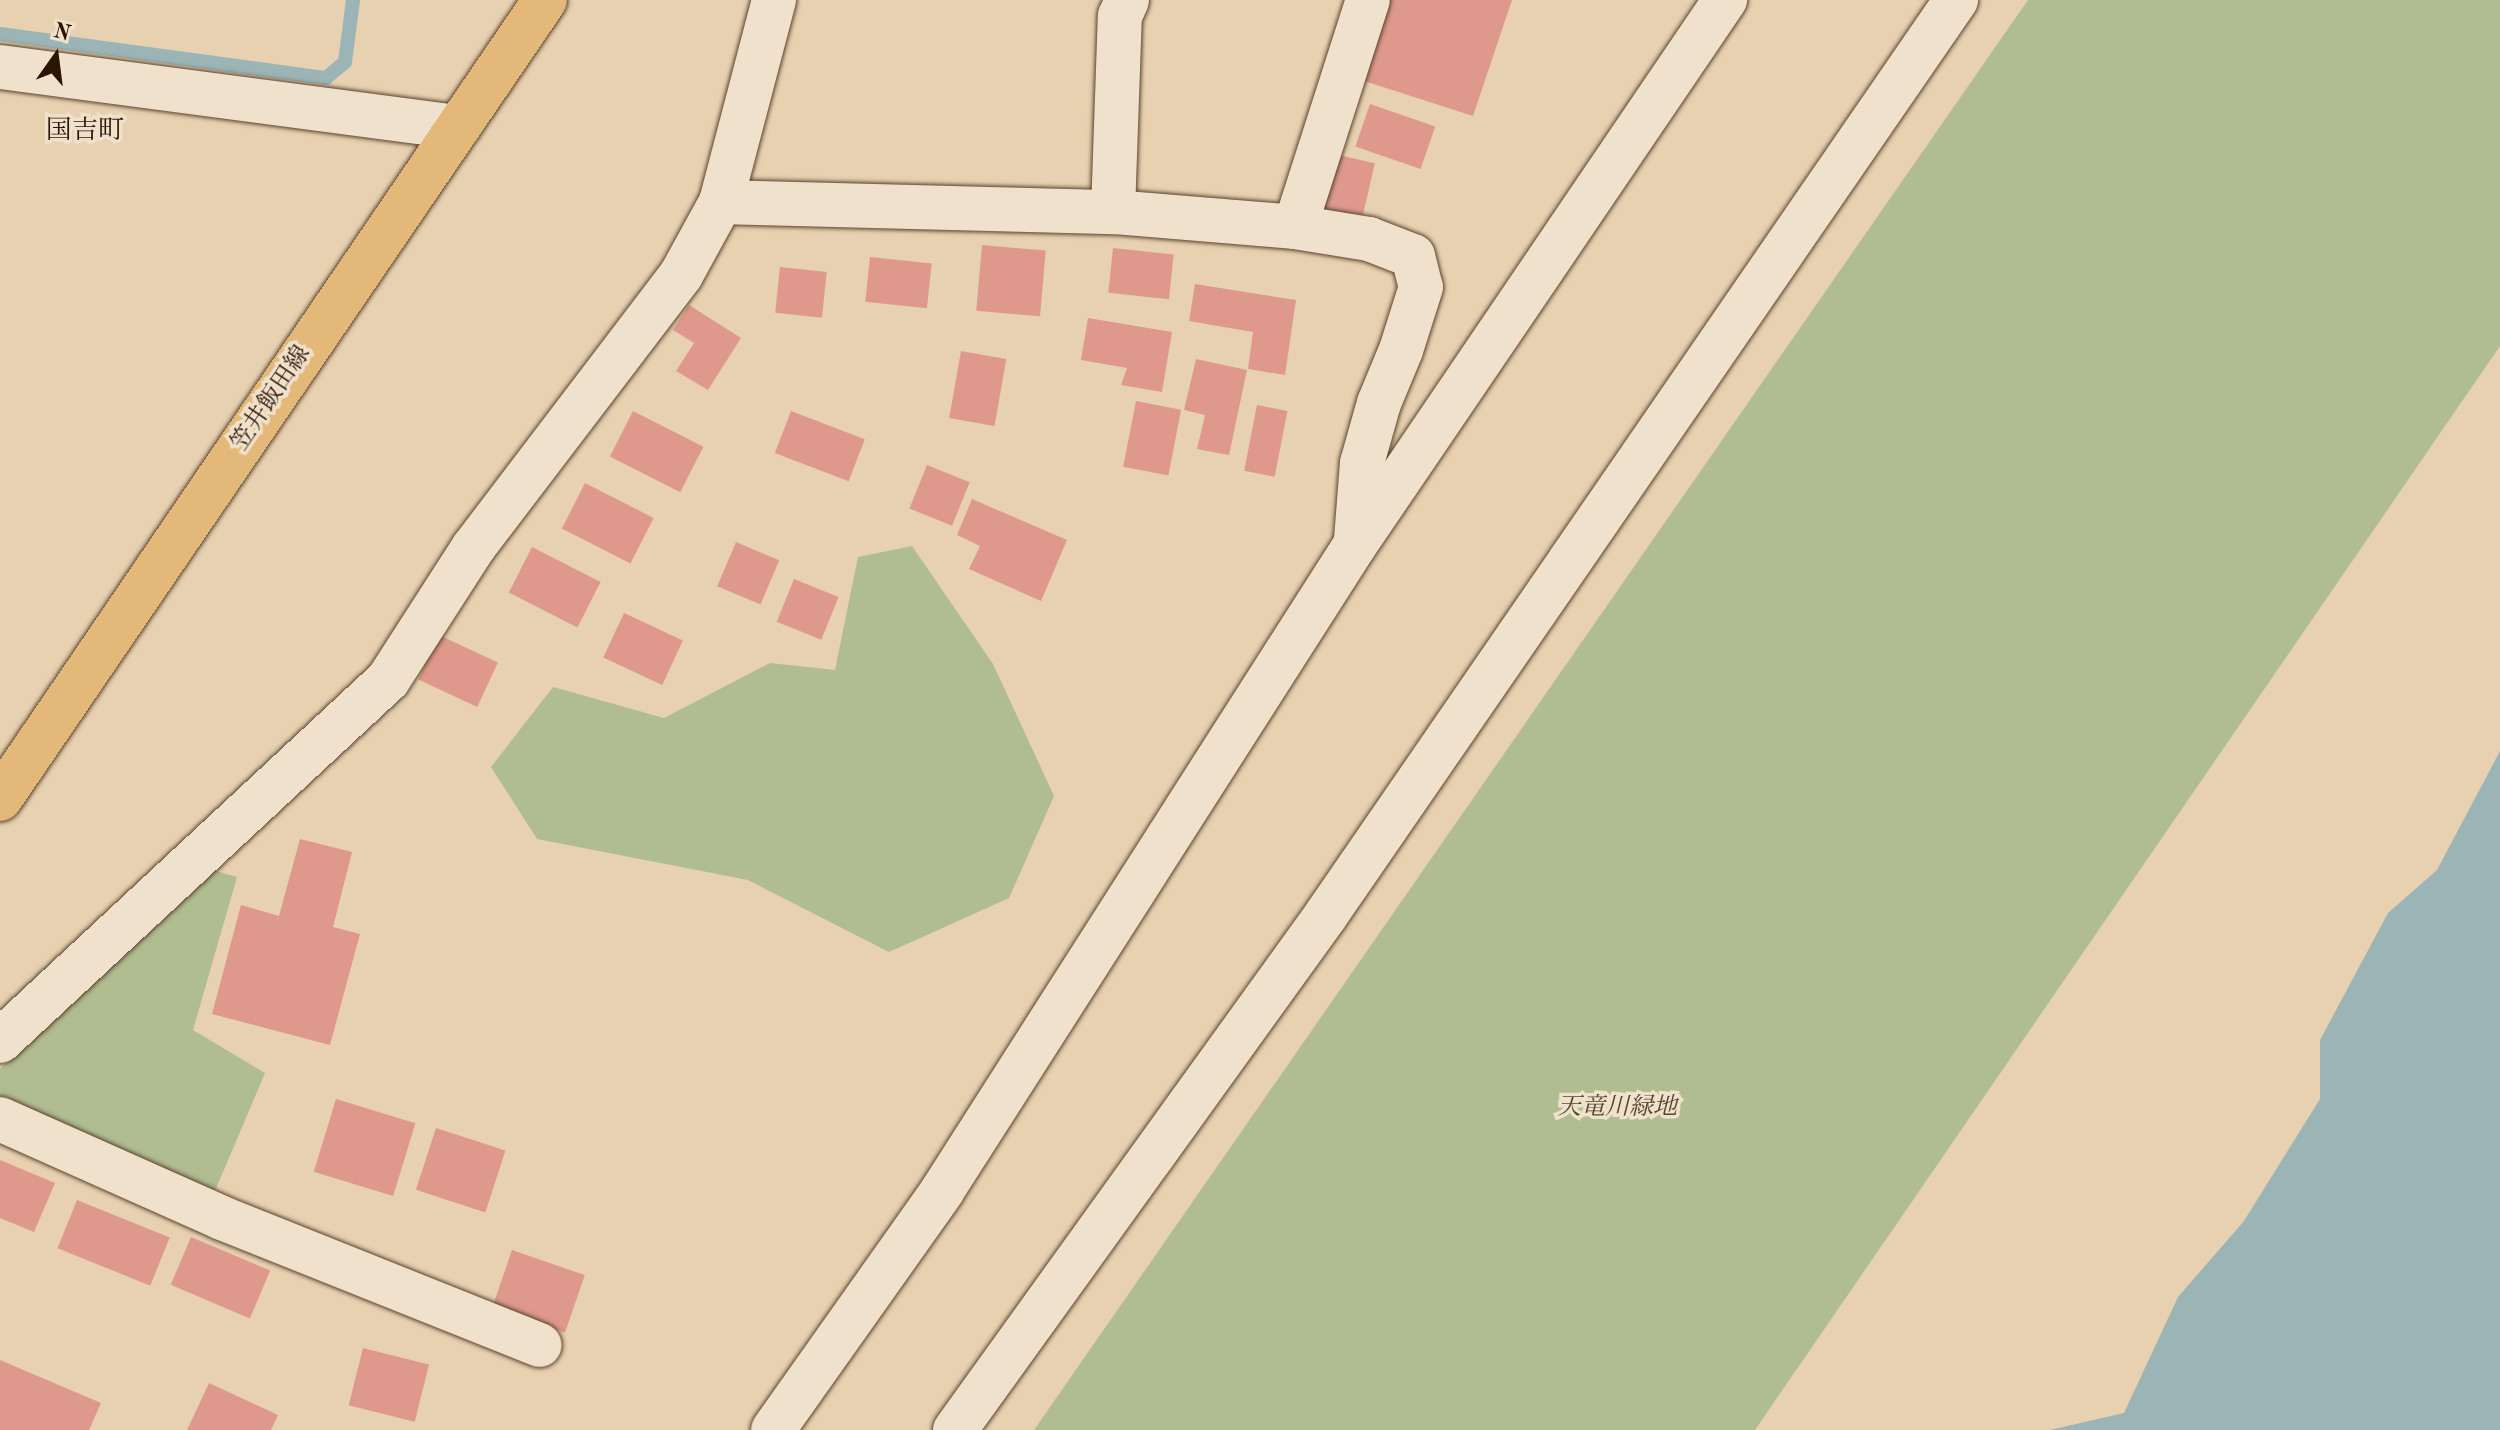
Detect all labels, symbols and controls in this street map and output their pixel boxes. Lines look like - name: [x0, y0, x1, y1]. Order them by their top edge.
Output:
- north arrow: [16, 16, 96, 96]
- text: N: [51, 20, 73, 45]
- district label: 国吉町: [46, 116, 124, 148]
- street label: 笠井飯田線: [227, 341, 317, 457]
- park label: 天竜川緑地: [1557, 1095, 1677, 1123]

